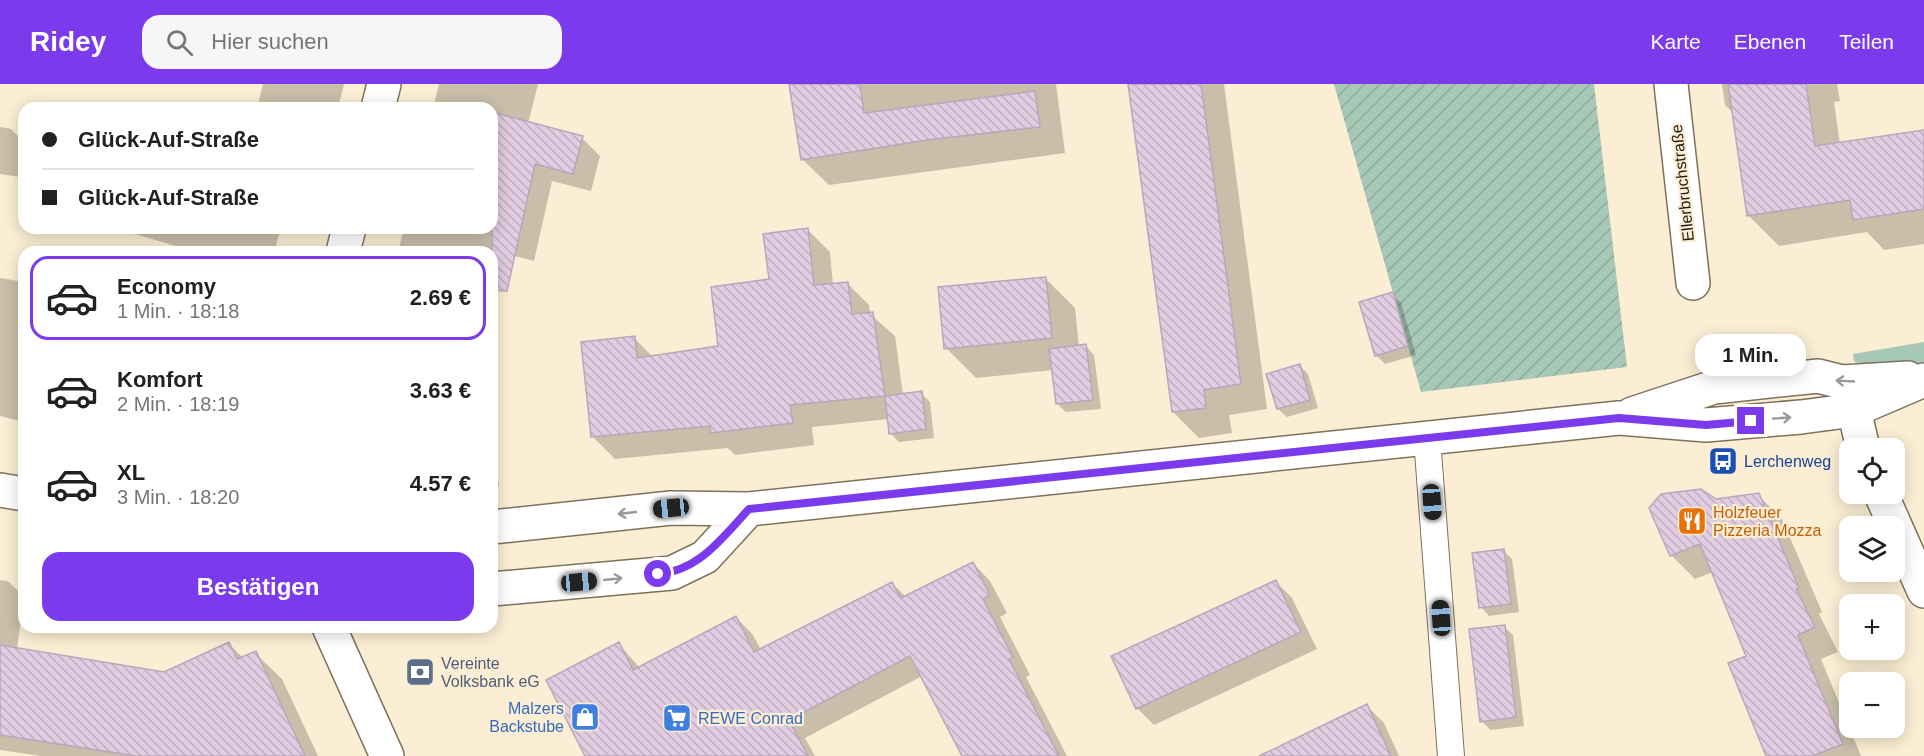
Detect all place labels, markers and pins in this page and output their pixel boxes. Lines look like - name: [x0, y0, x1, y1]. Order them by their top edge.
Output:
- bus stop icon: Lerchenweg: [1707, 445, 1739, 477]
- place label: Lerchenweg: [1744, 453, 1831, 470]
- place label: Holzfeuer Pizzeria Mozza: [1713, 504, 1822, 539]
- restaurant icon: Holzfeuer Pizzeria Mozza: [1676, 505, 1708, 537]
- place label: Vereinte Volksbank eG: [441, 655, 540, 690]
- bank icon: Vereinte Volksbank eG: [404, 656, 436, 688]
- place label: Malzers Backstube: [489, 700, 564, 735]
- shop icon: Malzers Backstube: [569, 701, 601, 733]
- supermarket icon: REWE Conrad: [661, 702, 693, 734]
- place label: REWE Conrad: [698, 710, 803, 727]

